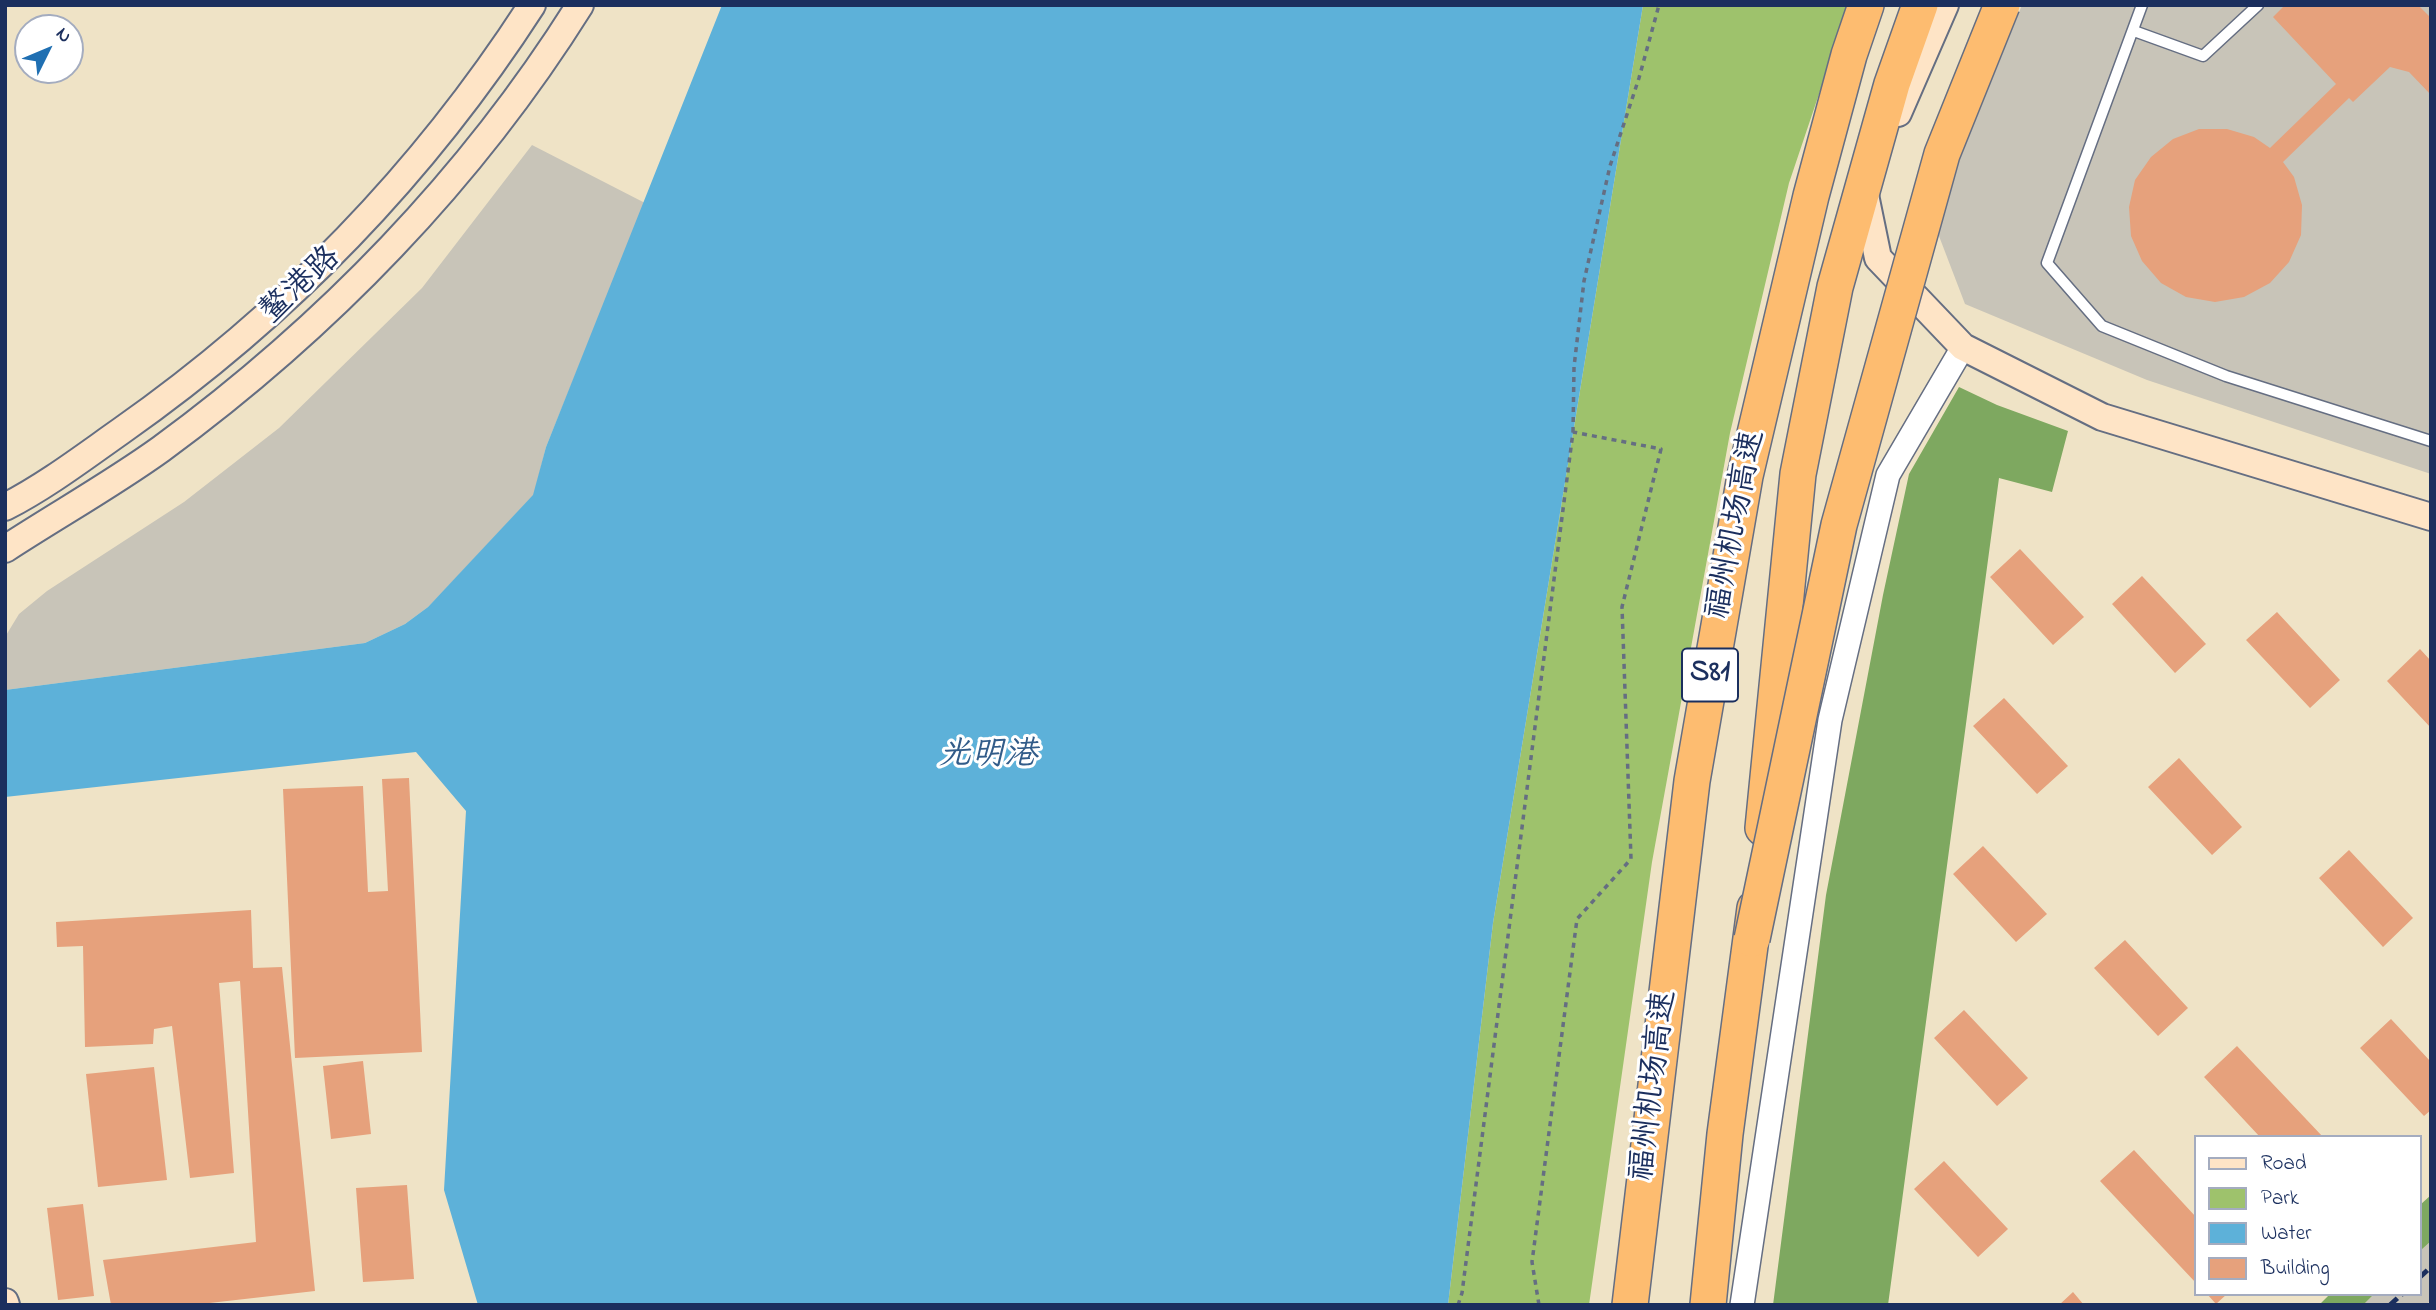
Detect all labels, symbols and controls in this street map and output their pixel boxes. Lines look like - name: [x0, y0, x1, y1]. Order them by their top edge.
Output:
- north arrow: [14, 14, 84, 84]
- text: N: [49, 22, 78, 50]
- street label: 鳌港路: [254, 240, 350, 334]
- street label: 福州机场高速: [1701, 427, 1775, 623]
- road number: S81: [1682, 648, 1738, 702]
- water label: 光明港: [939, 738, 1037, 778]
- street label: 福州机场高速: [1625, 988, 1687, 1184]
- legend: [2194, 1135, 2422, 1296]
- text: Road: [2261, 1149, 2307, 1179]
- text: Park: [2261, 1184, 2299, 1214]
- text: Water: [2261, 1219, 2312, 1249]
- text: Building: [2261, 1254, 2330, 1284]

